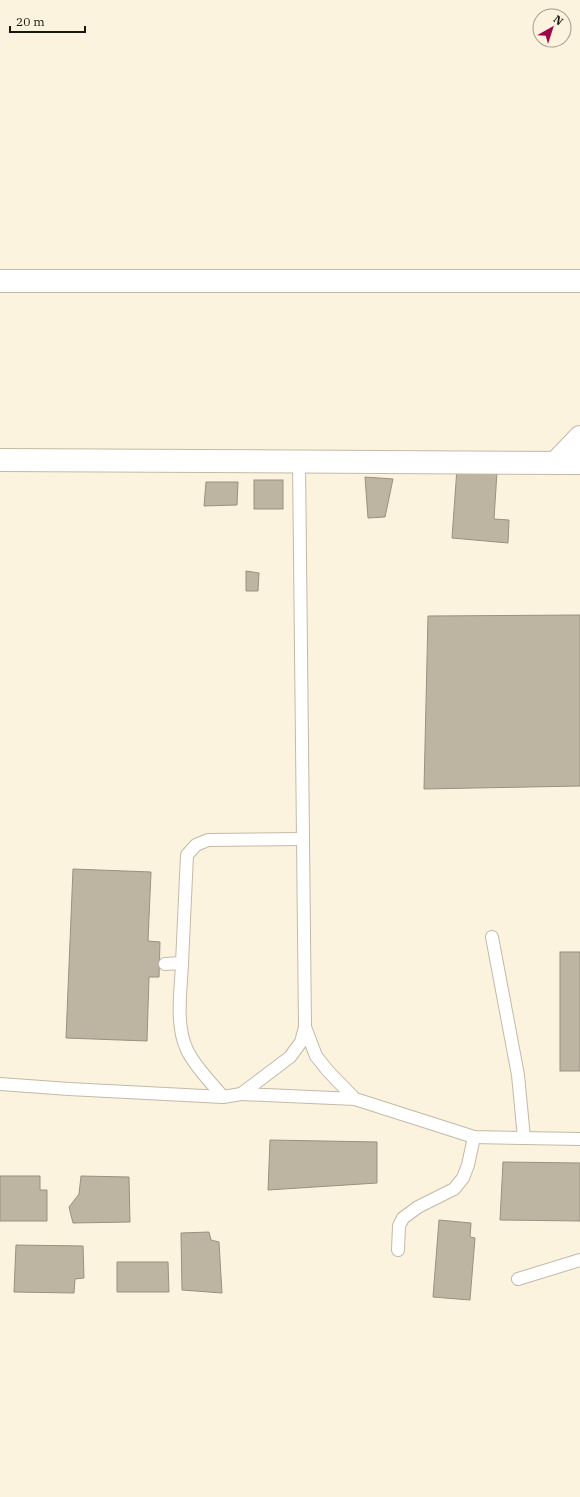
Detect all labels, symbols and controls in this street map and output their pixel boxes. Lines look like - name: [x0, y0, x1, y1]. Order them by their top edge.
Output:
- scale bar: [10, 8, 85, 34]
- north arrow: [532, 8, 572, 48]
- text: N: [551, 12, 566, 29]
- text: 20 m: [16, 14, 45, 29]

